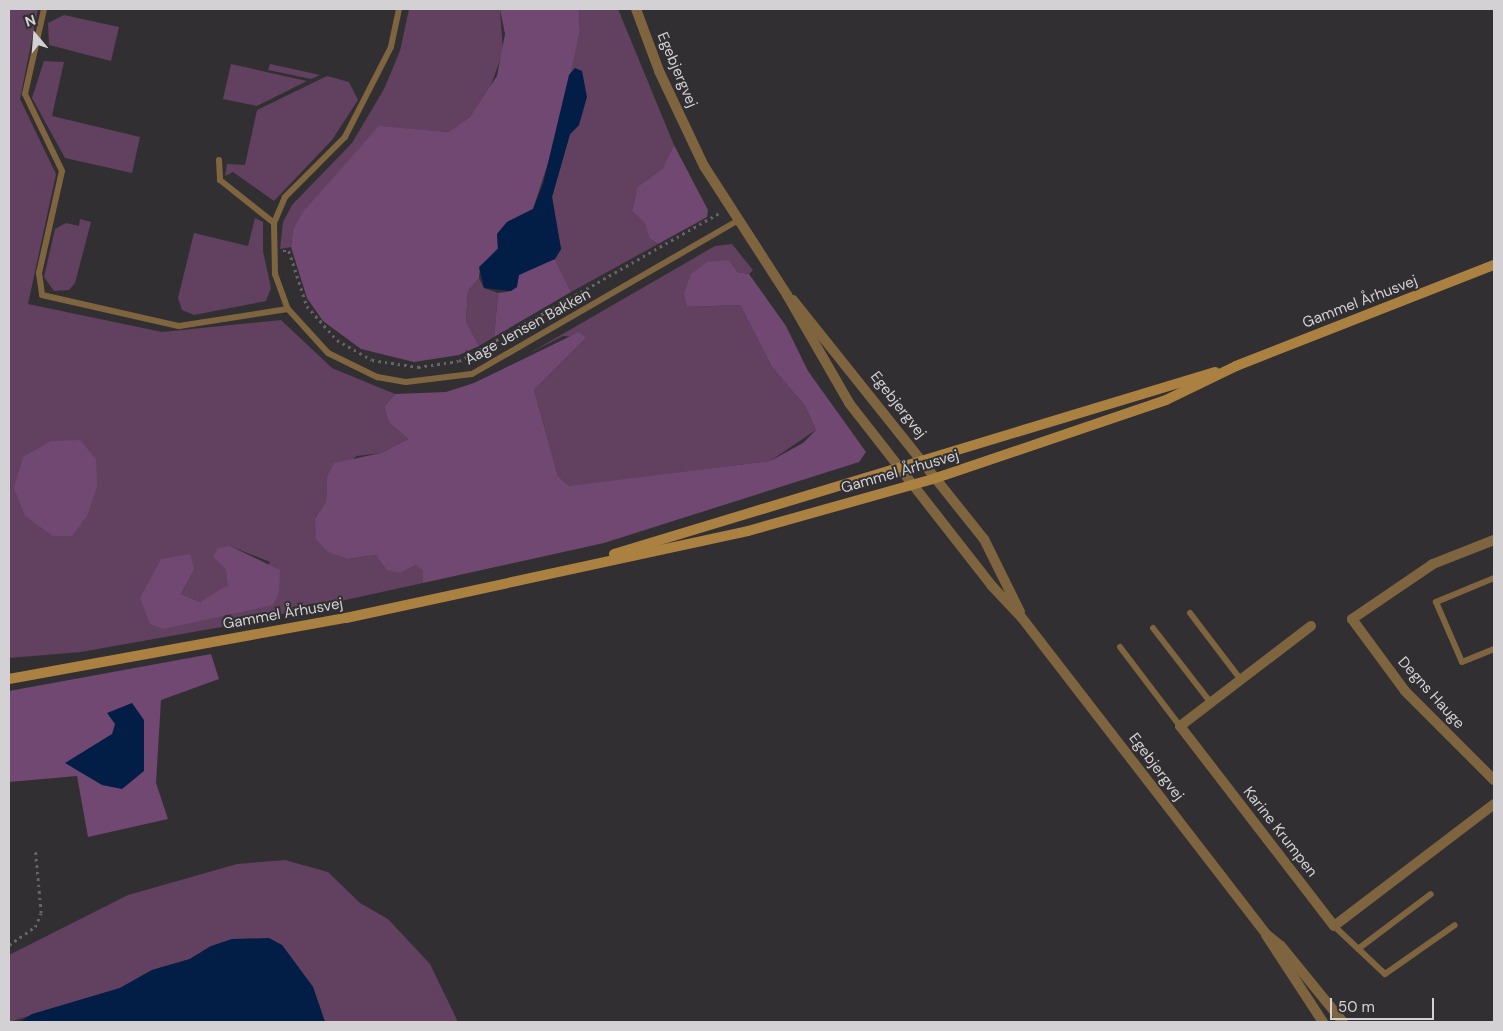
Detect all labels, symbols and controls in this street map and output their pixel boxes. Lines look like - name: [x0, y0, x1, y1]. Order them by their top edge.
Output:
- north arrow: [10, 10, 60, 60]
- text: N: [23, 11, 38, 31]
- street label: Egebjergvej: [653, 30, 701, 110]
- street label: Gammel Århusvej: [1300, 272, 1420, 332]
- street label: Aage Jensen Bakken: [462, 285, 594, 369]
- street label: Egebjergvej: [866, 368, 930, 442]
- street label: Gammel Århusvej: [839, 447, 961, 497]
- street label: Gammel Århusvej: [222, 595, 344, 633]
- street label: Degns Hauge: [1394, 653, 1468, 733]
- street label: Egebjergvej: [1125, 730, 1187, 804]
- street label: Karine Krumpen: [1239, 783, 1321, 881]
- scale bar: [1333, 988, 1437, 1020]
- text: 50 m: [1338, 997, 1375, 1017]

